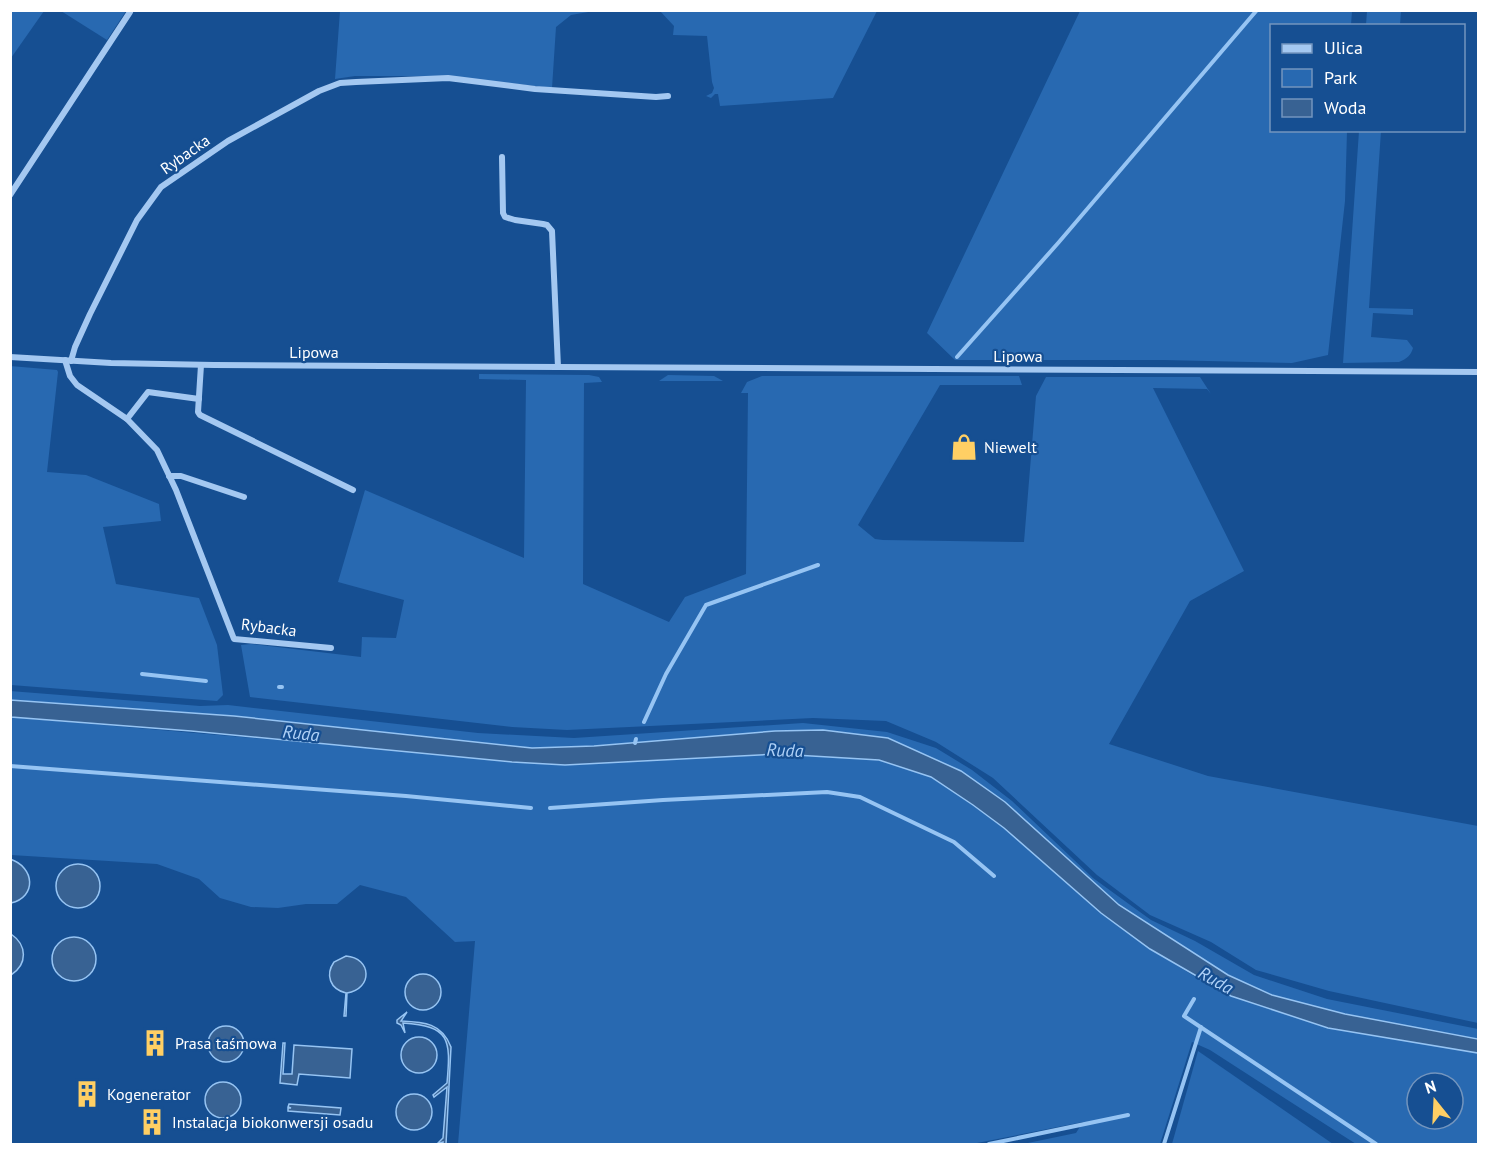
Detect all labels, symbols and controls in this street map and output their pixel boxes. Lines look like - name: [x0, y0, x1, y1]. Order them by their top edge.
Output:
- legend: [1270, 24, 1465, 132]
- text: Ulica: [1324, 36, 1363, 59]
- text: Park: [1324, 66, 1357, 89]
- text: Woda: [1324, 96, 1366, 119]
- street label: Rybacka: [156, 130, 214, 178]
- street label: Lipowa: [289, 342, 339, 362]
- street label: Lipowa: [993, 346, 1043, 366]
- shop icon: Niewelt: [949, 432, 979, 462]
- place label: Niewelt: [984, 437, 1037, 457]
- street label: Rybacka: [240, 614, 298, 640]
- water label: Ruda: [281, 720, 321, 746]
- water label: Ruda: [766, 738, 804, 762]
- water label: Ruda: [1194, 961, 1238, 999]
- building icon: Prasa taśmowa: [140, 1028, 170, 1058]
- place label: Prasa taśmowa: [175, 1033, 277, 1053]
- north arrow: [1405, 1071, 1465, 1131]
- text: N: [1422, 1076, 1438, 1098]
- building icon: Kogenerator: [72, 1079, 102, 1109]
- place label: Kogenerator: [107, 1084, 191, 1104]
- building icon: Instalacja biokonwersji osadu: [137, 1107, 167, 1137]
- place label: Instalacja biokonwersji osadu: [172, 1112, 373, 1132]

